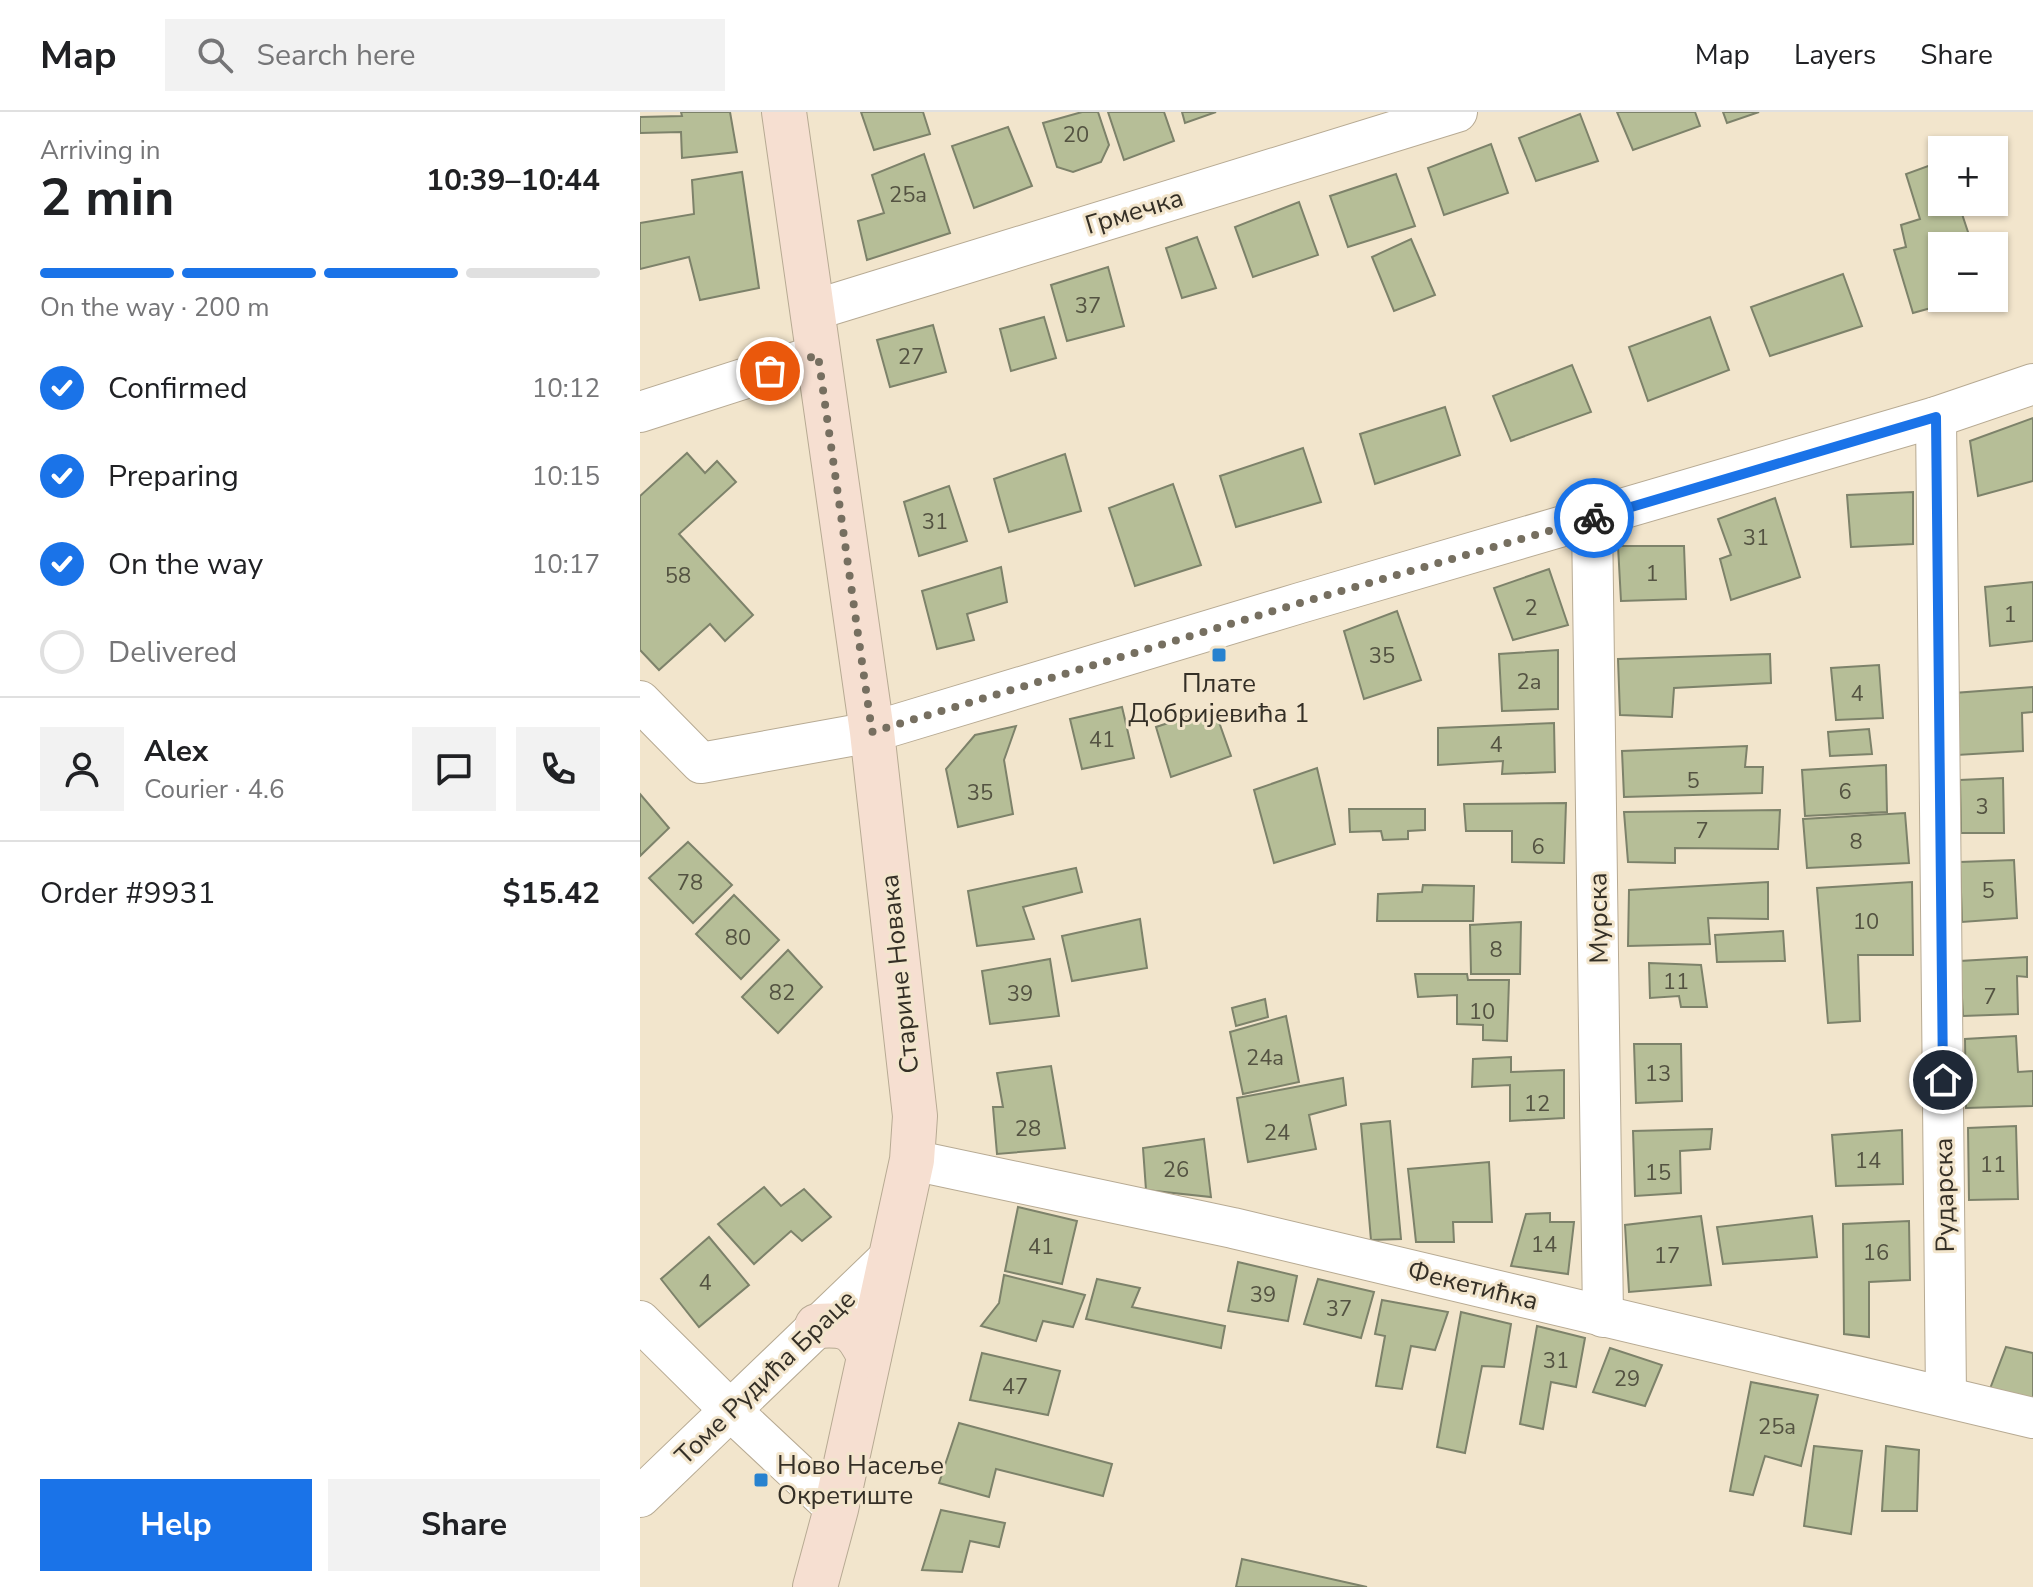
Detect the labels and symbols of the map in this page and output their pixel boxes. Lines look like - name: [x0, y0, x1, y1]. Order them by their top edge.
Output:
- house number: 20: [1063, 120, 1089, 150]
- house number: 25a: [889, 180, 927, 210]
- street label: Грмечка: [1081, 180, 1187, 243]
- house number: 37: [1075, 291, 1101, 321]
- pin: [736, 337, 804, 405]
- house number: 27: [898, 342, 924, 372]
- courier: [1554, 478, 1634, 558]
- house number: 31: [922, 507, 948, 537]
- house number: 31: [1743, 523, 1769, 553]
- house number: 1: [1645, 559, 1659, 589]
- house number: 58: [665, 561, 691, 591]
- house number: 2: [1524, 593, 1538, 623]
- house number: 1: [2003, 600, 2017, 630]
- house number: 35: [1369, 641, 1395, 671]
- marker: Плате Добријевића 1: [1210, 646, 1228, 664]
- place label: Плате Добријевића 1: [1128, 666, 1310, 731]
- house number: 2a: [1517, 667, 1541, 697]
- house number: 4: [1850, 679, 1864, 709]
- house number: 41: [1089, 725, 1115, 755]
- house number: 4: [1489, 730, 1503, 760]
- house number: 5: [1686, 766, 1700, 796]
- house number: 6: [1838, 777, 1852, 807]
- house number: 35: [967, 778, 993, 808]
- house number: 3: [1975, 792, 1989, 822]
- house number: 7: [1695, 816, 1709, 846]
- house number: 8: [1849, 827, 1863, 857]
- house number: 6: [1531, 832, 1545, 862]
- house number: 78: [677, 868, 703, 898]
- street label: Мурска: [1580, 872, 1617, 964]
- street label: Старине Новака: [872, 873, 927, 1075]
- house number: 5: [1981, 876, 1995, 906]
- house number: 10: [1853, 907, 1879, 937]
- house number: 80: [725, 923, 751, 953]
- house number: 8: [1489, 935, 1503, 965]
- house number: 11: [1663, 967, 1689, 997]
- house number: 82: [769, 978, 795, 1008]
- house number: 39: [1007, 979, 1033, 1009]
- house number: 7: [1983, 982, 1997, 1012]
- house number: 10: [1469, 997, 1495, 1027]
- house number: 24a: [1246, 1043, 1284, 1073]
- pin: [1909, 1046, 1977, 1114]
- house number: 13: [1645, 1059, 1671, 1089]
- house number: 12: [1524, 1089, 1550, 1119]
- house number: 28: [1015, 1114, 1041, 1144]
- house number: 24: [1264, 1118, 1290, 1148]
- street label: Рударска: [1926, 1137, 1963, 1253]
- house number: 14: [1855, 1146, 1881, 1176]
- house number: 11: [1980, 1150, 2006, 1180]
- house number: 26: [1163, 1155, 1189, 1185]
- house number: 15: [1645, 1158, 1671, 1188]
- house number: 14: [1531, 1230, 1557, 1260]
- house number: 41: [1028, 1232, 1054, 1262]
- house number: 16: [1863, 1238, 1889, 1268]
- house number: 17: [1654, 1241, 1680, 1271]
- street label: Фекетићка: [1404, 1252, 1542, 1319]
- house number: 4: [698, 1268, 712, 1298]
- house number: 39: [1250, 1280, 1276, 1310]
- street label: Томе Рудића Браце: [667, 1282, 863, 1473]
- house number: 37: [1326, 1294, 1352, 1324]
- house number: 31: [1543, 1346, 1569, 1376]
- house number: 29: [1614, 1364, 1640, 1394]
- house number: 47: [1002, 1372, 1028, 1402]
- house number: 25a: [1758, 1412, 1796, 1442]
- place label: Ново Насеље Окретиште: [777, 1448, 944, 1513]
- marker: Ново Насеље Окретиште: [752, 1471, 770, 1489]

